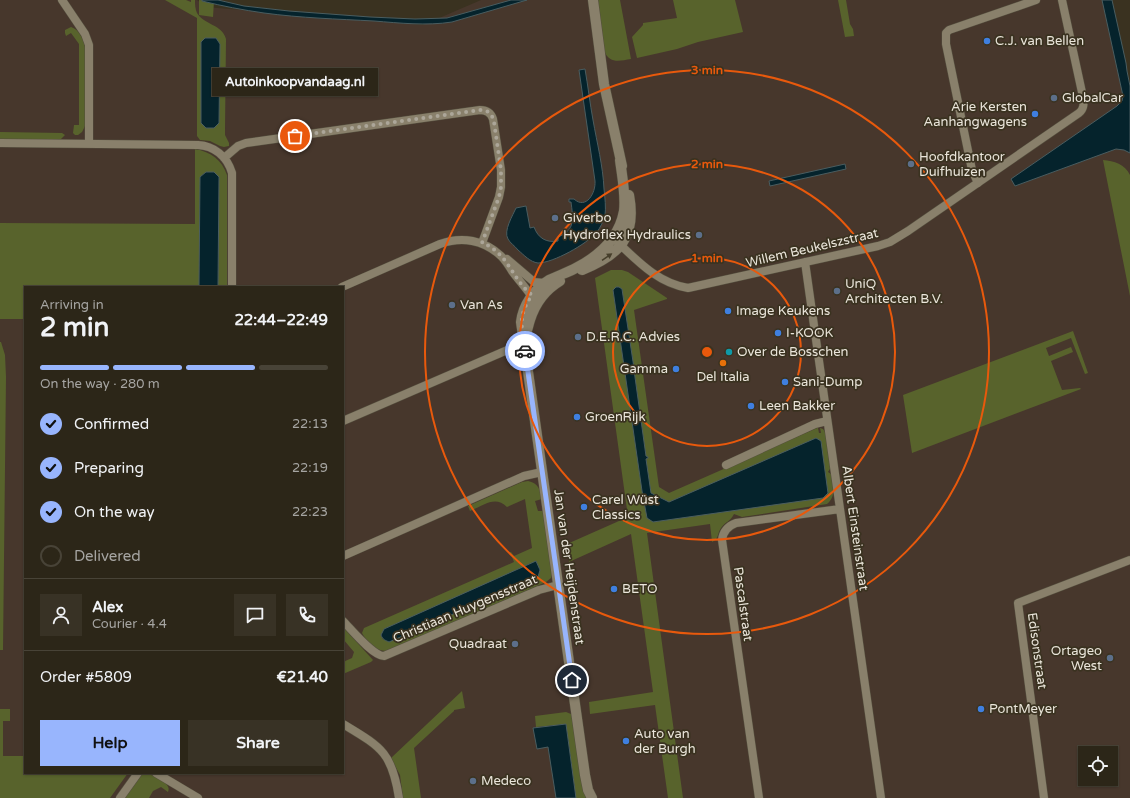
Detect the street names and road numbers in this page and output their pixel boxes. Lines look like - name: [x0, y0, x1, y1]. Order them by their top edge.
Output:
- street label: Willem Beukelszstraat: [744, 225, 880, 271]
- street label: Albert Einsteinstraat: [838, 464, 872, 592]
- street label: Jan van der Heijdenstraat: [550, 488, 588, 646]
- street label: Pascalstraat: [730, 566, 756, 642]
- street label: Christiaan Huygensstraat: [390, 571, 540, 647]
- street label: Edisonstraat: [1024, 612, 1050, 690]

